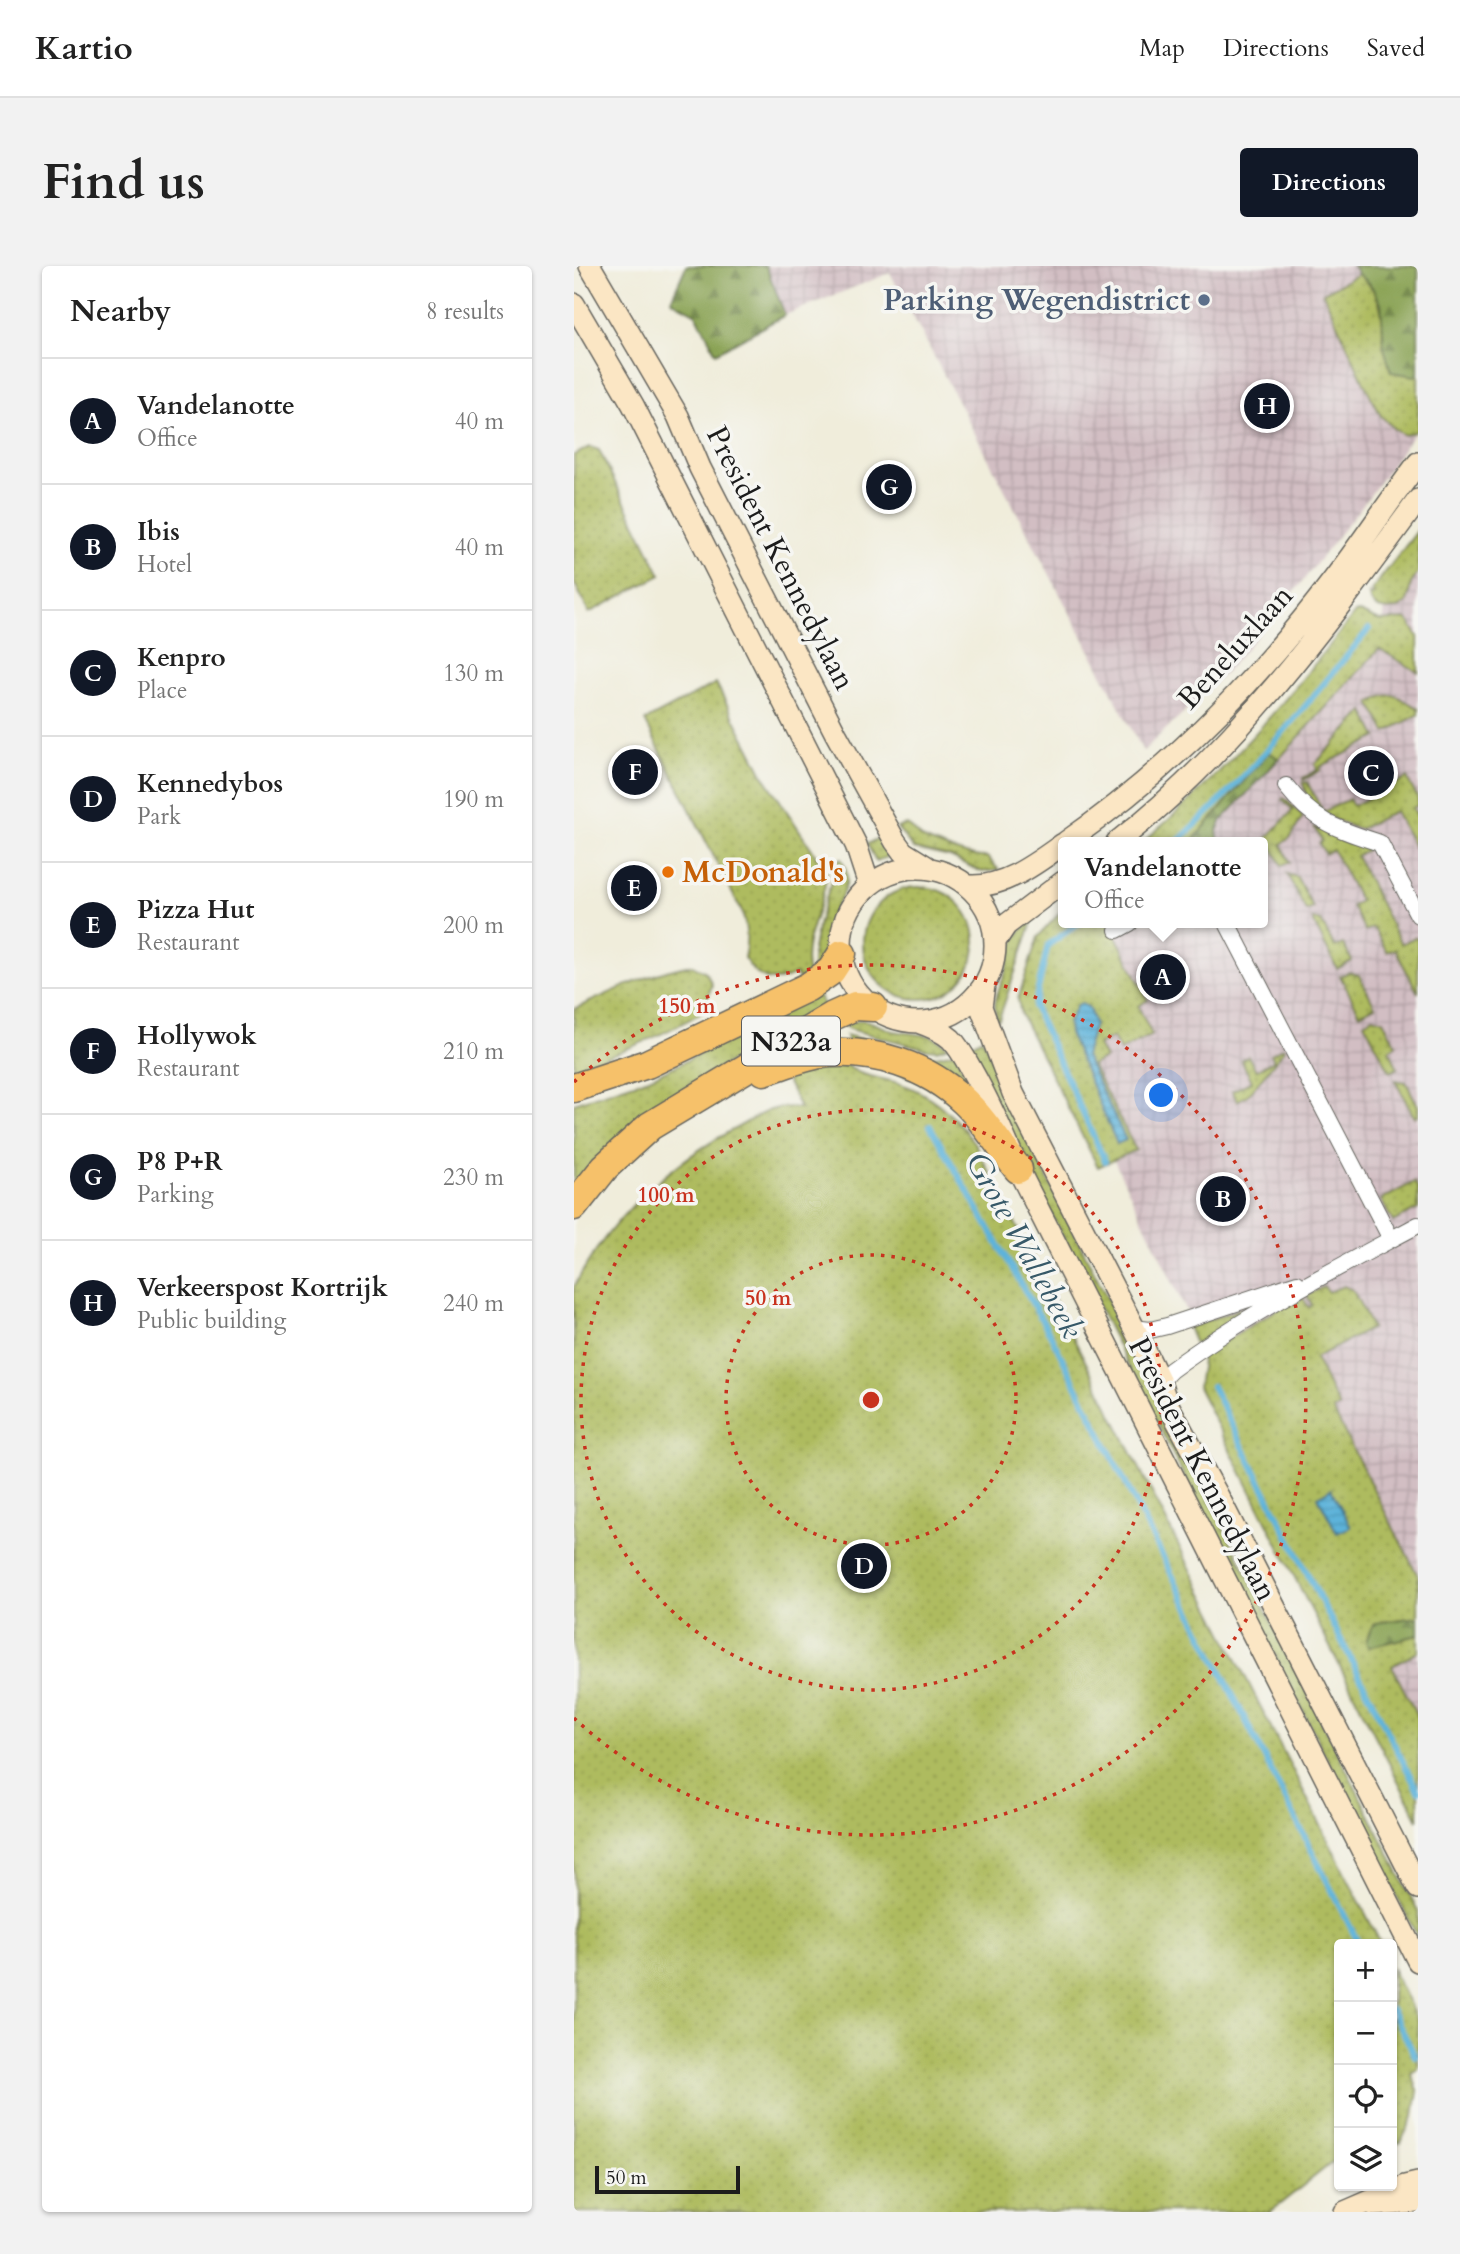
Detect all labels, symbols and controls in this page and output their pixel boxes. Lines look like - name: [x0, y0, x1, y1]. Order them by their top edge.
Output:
- text: Kartio: [35, 26, 133, 71]
- text: Map: [1139, 32, 1185, 65]
- text: Directions: [1223, 32, 1329, 65]
- text: Saved: [1367, 32, 1425, 65]
- button: Directions: [1240, 148, 1418, 217]
- text: Find us: [42, 149, 205, 216]
- place label: Parking Wegendistrict: [883, 280, 1190, 321]
- text: Nearby: [70, 291, 171, 332]
- marker: Parking Wegendistrict: [1196, 292, 1212, 308]
- text: 8 results: [426, 296, 504, 327]
- pin: H: [1244, 380, 1290, 432]
- text: Vandelanotte: [137, 388, 295, 423]
- text: A: [84, 406, 102, 437]
- text: 40 m: [455, 406, 504, 437]
- street label: President Kennedylaan: [696, 419, 865, 697]
- text: Office: [137, 423, 198, 454]
- pin: G: [866, 461, 912, 513]
- text: Ibis: [137, 514, 180, 549]
- text: B: [85, 532, 101, 563]
- text: 40 m: [455, 532, 504, 563]
- text: Hotel: [137, 549, 192, 580]
- street label: Beneluxlaan: [1169, 576, 1302, 718]
- text: Kenpro: [137, 640, 226, 675]
- text: C: [84, 658, 102, 689]
- text: 130 m: [443, 658, 504, 689]
- text: Place: [137, 675, 187, 706]
- pin: F: [612, 746, 658, 798]
- pin: C: [1348, 747, 1394, 799]
- text: Kennedybos: [137, 766, 283, 801]
- text: D: [83, 784, 103, 815]
- text: 190 m: [443, 784, 504, 815]
- text: Park: [137, 801, 181, 832]
- popup: [1058, 837, 1268, 928]
- text: Vandelanotte: [1084, 850, 1242, 885]
- place label: McDonald's: [682, 852, 844, 893]
- pin: E: [611, 862, 657, 914]
- marker: McDonald's: [660, 864, 676, 880]
- text: Office: [1084, 885, 1145, 916]
- text: Pizza Hut: [137, 892, 254, 927]
- text: E: [86, 910, 100, 941]
- text: 200 m: [443, 910, 504, 941]
- text: Restaurant: [137, 927, 240, 958]
- pin: A: [1140, 951, 1186, 1003]
- text: 150 m: [658, 992, 716, 1021]
- road number: N323a: [742, 1016, 840, 1066]
- text: Hollywok: [137, 1018, 257, 1053]
- text: F: [86, 1036, 100, 1067]
- text: 210 m: [443, 1036, 504, 1067]
- text: Restaurant: [137, 1053, 240, 1084]
- your location: [1144, 1078, 1178, 1112]
- text: P8 P+R: [137, 1144, 223, 1179]
- water label: Grote Wallebeek: [955, 1144, 1094, 1347]
- text: G: [84, 1162, 102, 1193]
- text: 230 m: [443, 1162, 504, 1193]
- pin: B: [1200, 1173, 1246, 1225]
- text: Parking: [137, 1179, 214, 1210]
- text: 100 m: [637, 1181, 695, 1210]
- text: Verkeerspost Kortrijk: [137, 1270, 388, 1305]
- text: 50 m: [745, 1284, 792, 1313]
- text: H: [83, 1288, 103, 1319]
- text: 240 m: [443, 1288, 504, 1319]
- text: Public building: [137, 1305, 287, 1336]
- street label: President Kennedylaan: [1118, 1330, 1287, 1608]
- centre of rings: [859, 1388, 883, 1412]
- pin: D: [841, 1540, 887, 1592]
- map controls: [1334, 1939, 1397, 2191]
- button: +: [1334, 1939, 1397, 2002]
- button: −: [1334, 2002, 1397, 2065]
- button: locate: [1334, 2065, 1397, 2128]
- button: layers: [1334, 2128, 1397, 2191]
- scale bar: [595, 2163, 740, 2195]
- text: 50 m: [606, 2165, 647, 2191]

